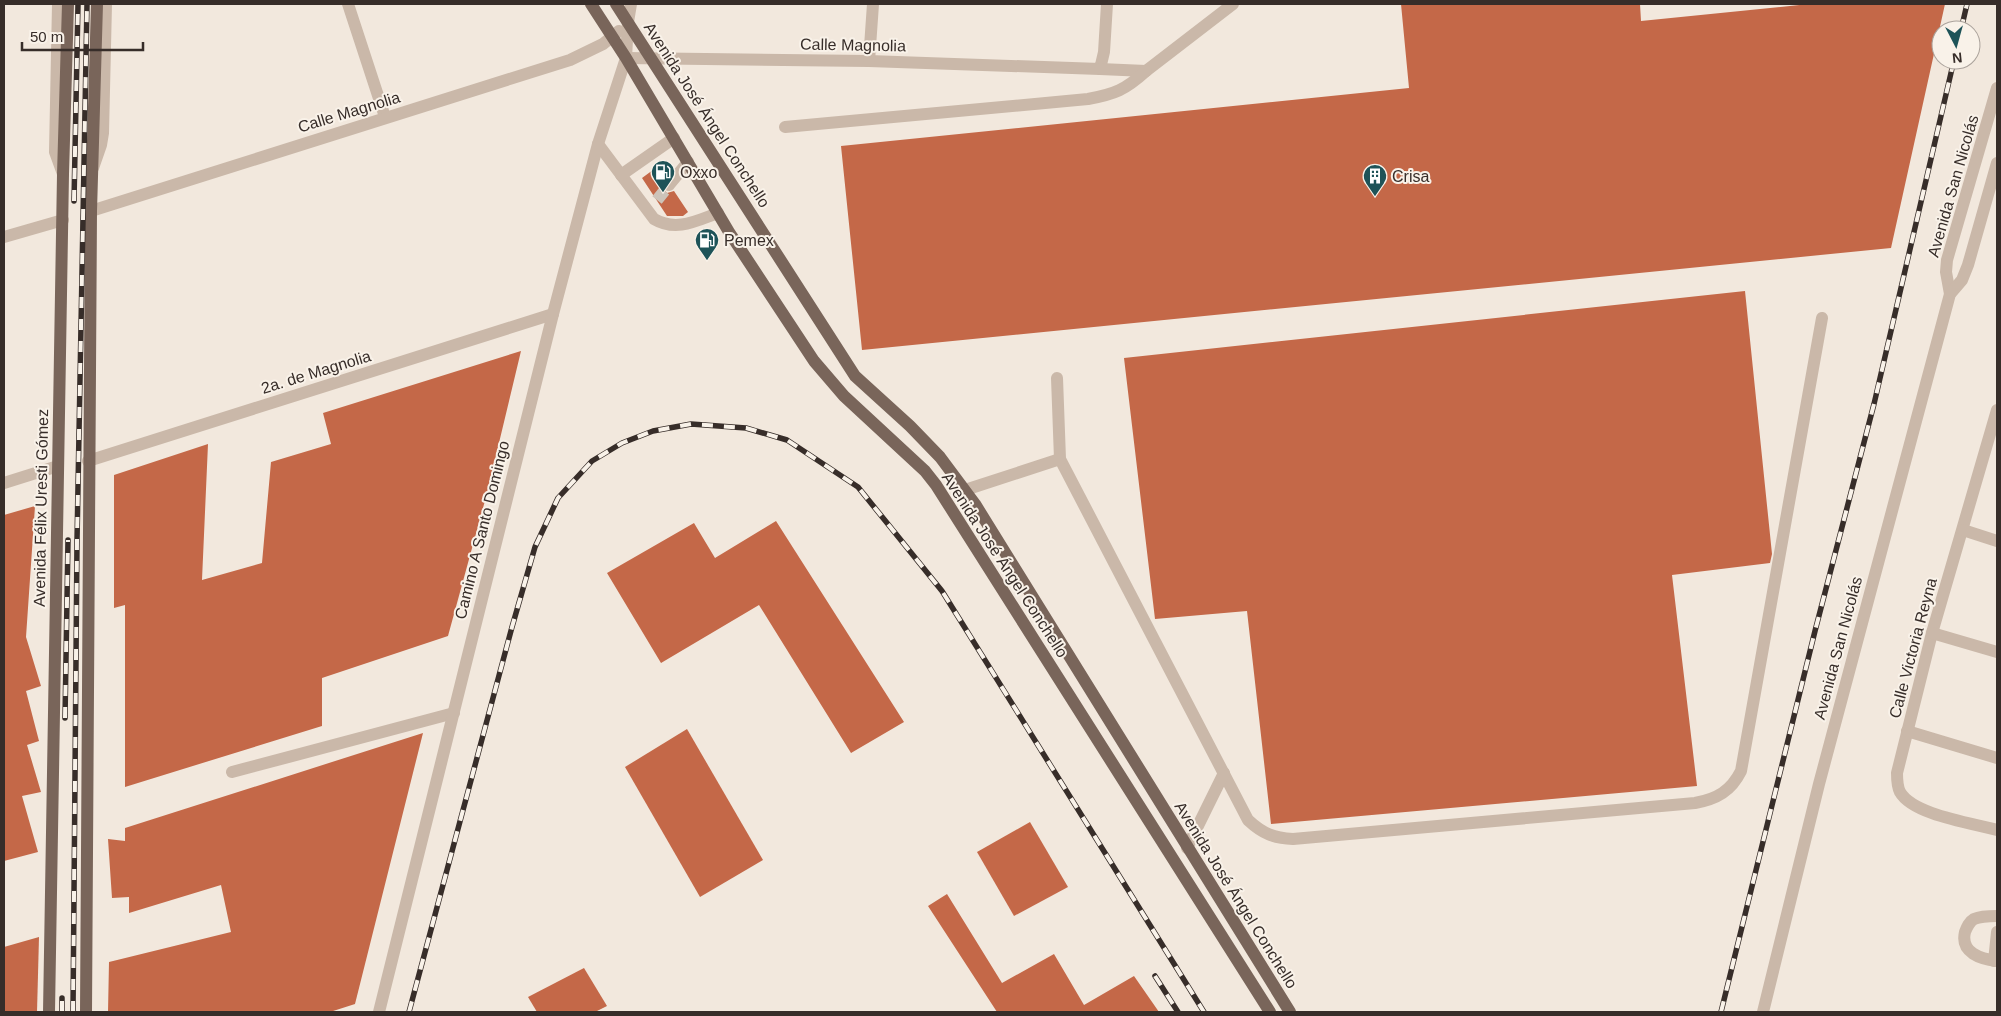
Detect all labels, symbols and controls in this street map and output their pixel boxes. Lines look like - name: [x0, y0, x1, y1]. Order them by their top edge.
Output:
- street label: Avenida José Ángel Conchello: [641, 19, 774, 211]
- scale bar: [22, 20, 144, 52]
- north arrow: [1931, 20, 1981, 70]
- text: 50 m: [30, 28, 63, 45]
- street label: Calle Magnolia: [800, 36, 906, 54]
- text: N: [1951, 49, 1963, 66]
- street label: Calle Magnolia: [296, 88, 402, 136]
- street label: Avenida San Nicolás: [1925, 113, 1981, 259]
- fuel station icon: Oxxo: [650, 159, 676, 193]
- building icon: Crisa: [1362, 163, 1388, 197]
- place label: Oxxo: [680, 164, 717, 181]
- place label: Crisa: [1392, 168, 1429, 185]
- fuel station icon: Pemex: [694, 227, 720, 261]
- place label: Pemex: [724, 232, 774, 249]
- street label: 2a. de Magnolia: [259, 347, 373, 397]
- street label: Avenida Félix Uresti Gómez: [31, 409, 51, 607]
- street label: Camino A Santo Domingo: [452, 439, 512, 621]
- street label: Avenida José Ángel Conchello: [939, 469, 1072, 661]
- street label: Avenida San Nicolás: [1811, 575, 1865, 721]
- street label: Calle Victoria Reyna: [1886, 576, 1940, 720]
- street label: Avenida José Ángel Conchello: [1171, 798, 1302, 991]

